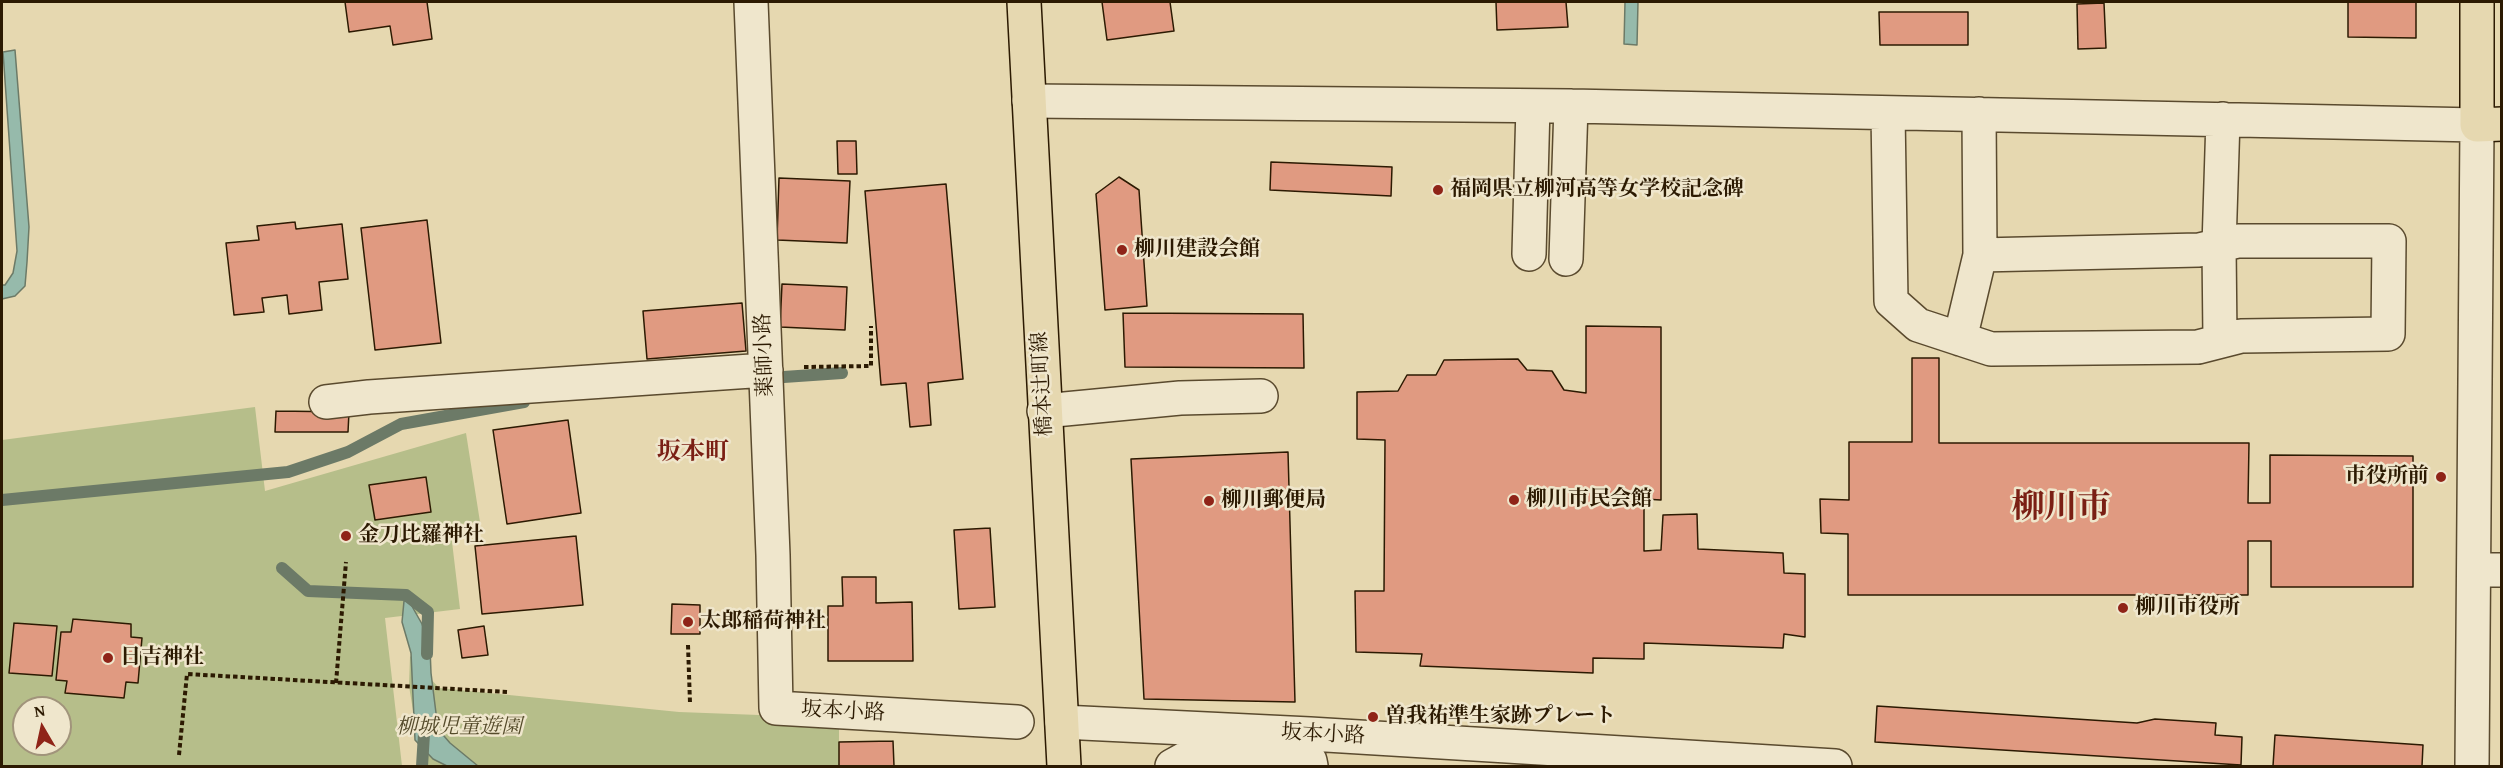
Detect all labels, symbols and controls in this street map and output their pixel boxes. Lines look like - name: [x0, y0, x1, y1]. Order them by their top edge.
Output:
- place label: 福岡県立柳河高等女学校記念碑: [1450, 177, 1744, 203]
- marker: 福岡県立柳河高等女学校記念碑: [1431, 183, 1445, 197]
- place label: 柳川建設会館: [1134, 237, 1260, 263]
- marker: 柳川建設会館: [1115, 243, 1129, 257]
- street label: 薬師小路: [751, 313, 779, 397]
- street label: 橋本辻町線: [1028, 331, 1058, 437]
- district label: 坂本町: [657, 439, 729, 467]
- place label: 市役所前: [2345, 464, 2429, 490]
- marker: 市役所前: [2434, 470, 2448, 484]
- place label: 柳川市民会館: [1526, 487, 1652, 513]
- place label: 柳川郵便局: [1221, 488, 1326, 514]
- district label: 柳川市: [2012, 489, 2110, 529]
- marker: 柳川市民会館: [1507, 493, 1521, 507]
- marker: 柳川郵便局: [1202, 494, 1216, 508]
- place label: 金刀比羅神社: [358, 523, 484, 549]
- marker: 金刀比羅神社: [339, 529, 353, 543]
- place label: 柳川市役所: [2135, 595, 2240, 621]
- marker: 柳川市役所: [2116, 601, 2130, 615]
- place label: 太郎稲荷神社: [700, 609, 826, 635]
- marker: 太郎稲荷神社: [681, 615, 695, 629]
- place label: 日吉神社: [120, 645, 204, 671]
- marker: 日吉神社: [101, 651, 115, 665]
- north arrow: [12, 696, 72, 756]
- street label: 坂本小路: [800, 697, 886, 727]
- text: N: [32, 698, 47, 723]
- place label: 曽我祐準生家跡プレート: [1385, 704, 1616, 730]
- marker: 曽我祐準生家跡プレート: [1366, 710, 1380, 724]
- park label: 柳城児童遊園: [396, 715, 522, 741]
- street label: 坂本小路: [1280, 720, 1366, 750]

